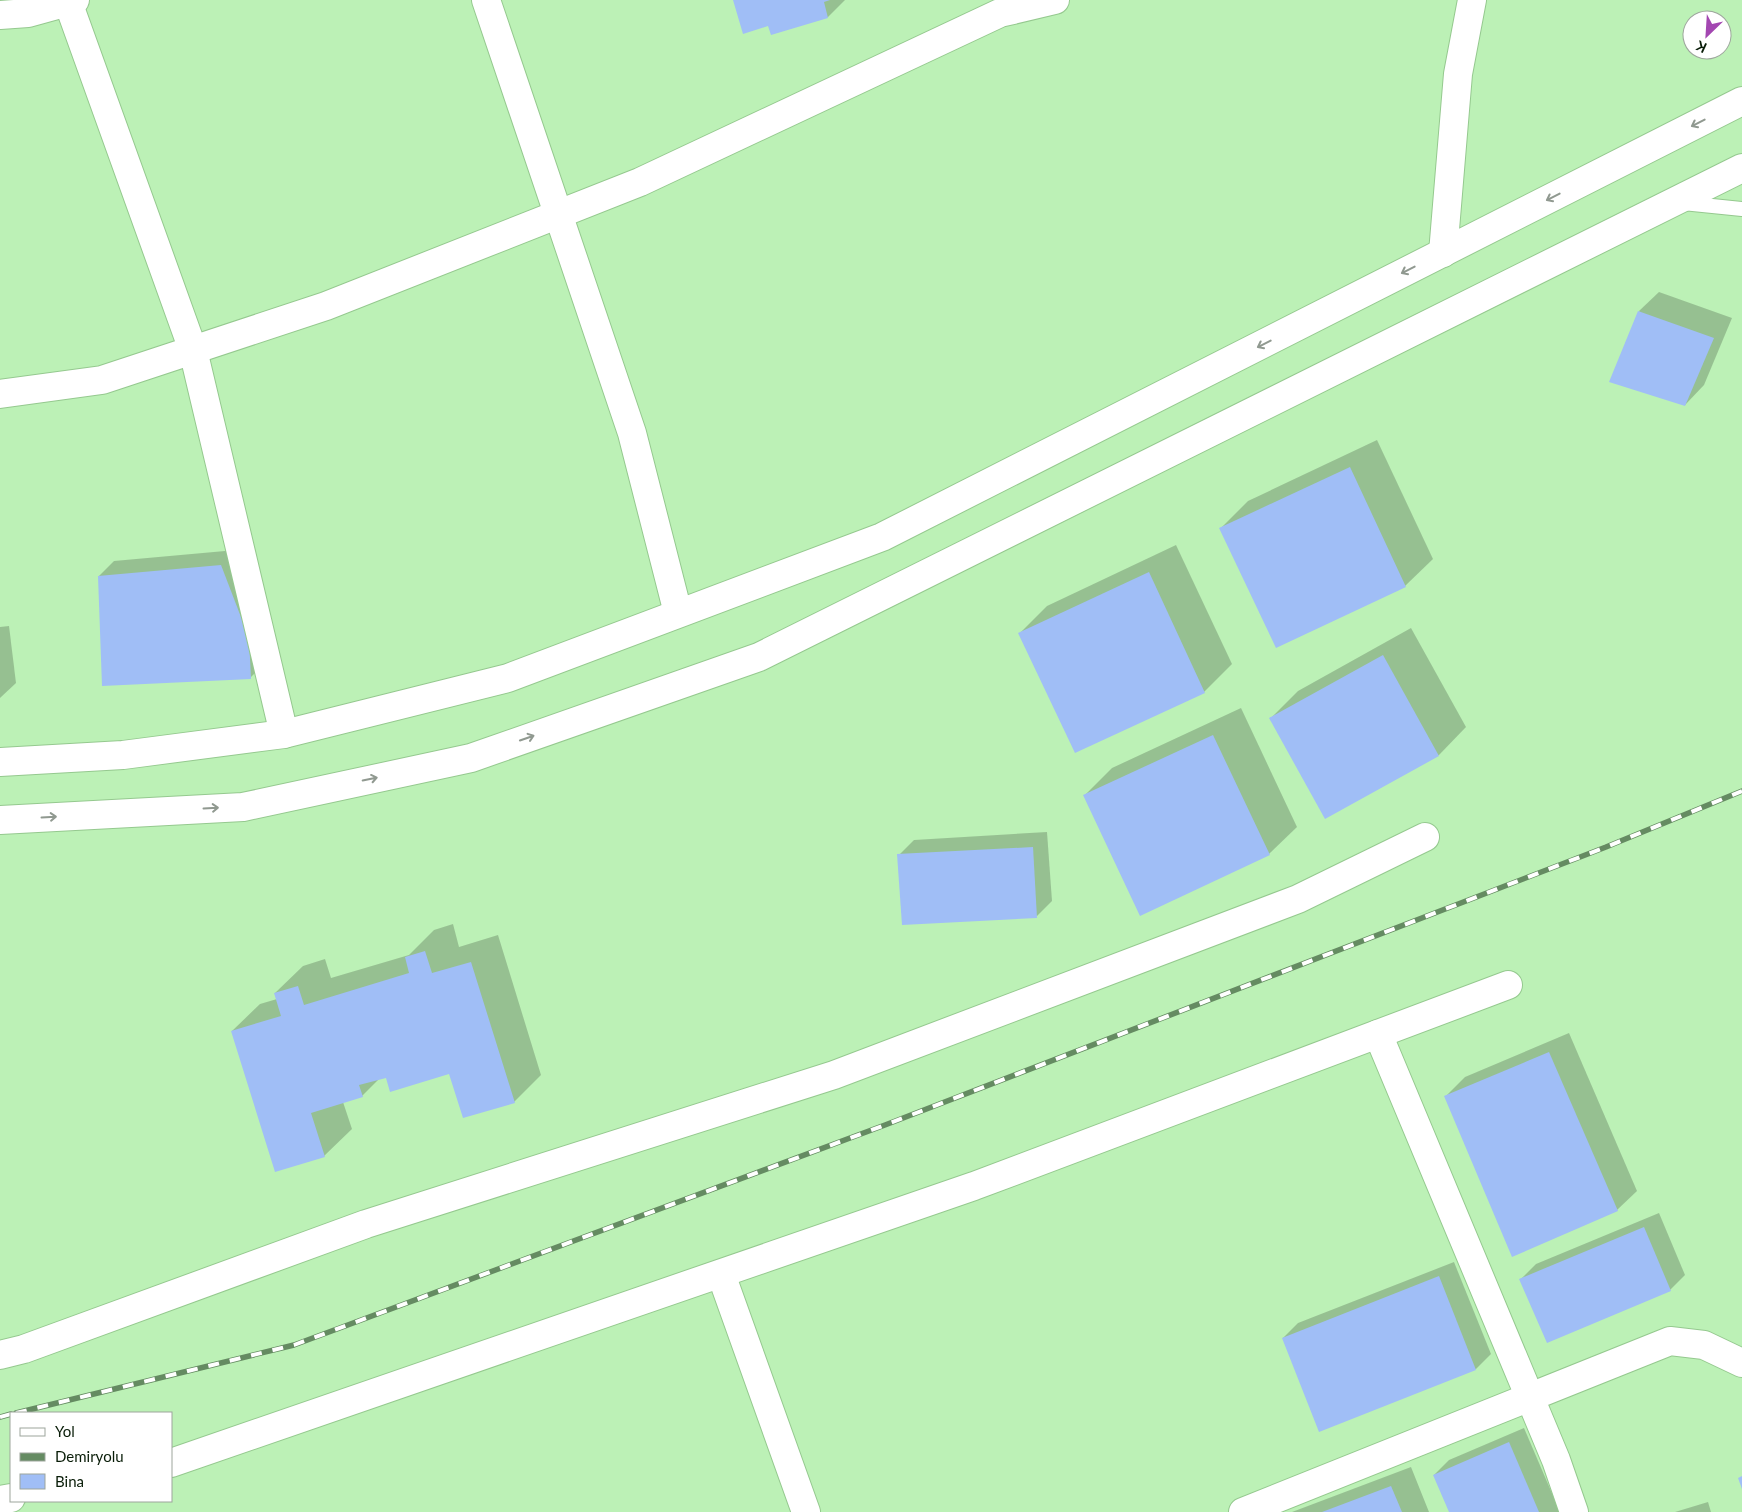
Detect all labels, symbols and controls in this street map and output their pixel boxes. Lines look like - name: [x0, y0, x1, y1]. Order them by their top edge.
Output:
- north arrow: [1682, 10, 1732, 60]
- text: K: [1693, 37, 1709, 57]
- one-way arrow: [1691, 118, 1706, 128]
- one-way arrow: [1546, 192, 1561, 202]
- one-way arrow: [1401, 265, 1416, 275]
- one-way arrow: [1256, 339, 1271, 349]
- one-way arrow: [519, 733, 535, 742]
- one-way arrow: [362, 774, 378, 783]
- one-way arrow: [203, 804, 219, 813]
- one-way arrow: [40, 812, 56, 822]
- legend: [10, 1412, 172, 1502]
- text: Yol: [55, 1422, 75, 1440]
- text: Demiryolu: [55, 1447, 124, 1465]
- text: Bina: [55, 1472, 84, 1490]

